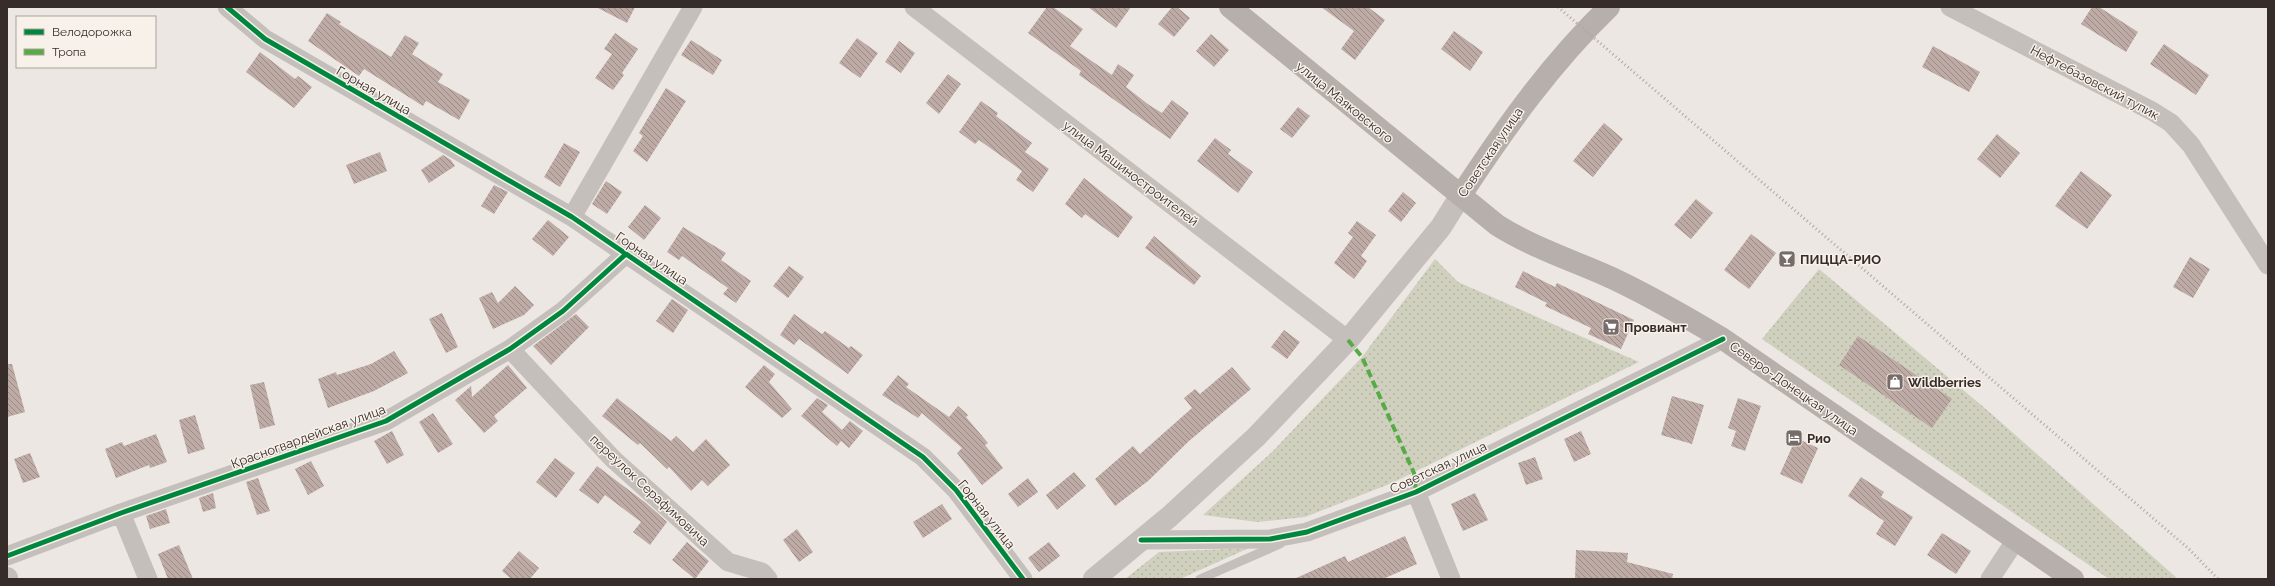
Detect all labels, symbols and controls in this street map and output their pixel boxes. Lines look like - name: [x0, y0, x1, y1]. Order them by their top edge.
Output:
- legend: [16, 16, 156, 68]
- text: Велодорожка: [52, 25, 132, 39]
- street label: Нефтебазовский тупик: [2028, 42, 2162, 123]
- text: Тропа: [52, 45, 86, 59]
- street label: улица Маяковского: [1293, 59, 1396, 146]
- street label: Горная улица: [334, 63, 414, 118]
- street label: Советская улица: [1455, 105, 1526, 200]
- street label: улица Машиностроителей: [1060, 118, 1201, 229]
- street label: Горная улица: [613, 229, 691, 288]
- bar icon: ПИЦЦА-РИО: [1777, 249, 1797, 269]
- place label: ПИЦЦА-РИО: [1800, 252, 1881, 267]
- supermarket icon: Провиант: [1601, 317, 1621, 337]
- place label: Провиант: [1624, 320, 1687, 335]
- street label: Северо-Донецкая улица: [1727, 338, 1861, 438]
- shop icon: Wildberries: [1885, 372, 1905, 392]
- place label: Wildberries: [1908, 375, 1982, 390]
- street label: Красногвардейская улица: [229, 401, 388, 471]
- hotel icon: Рио: [1784, 428, 1804, 448]
- place label: Рио: [1807, 431, 1831, 446]
- street label: переулок Серафимовича: [587, 432, 712, 549]
- street label: Советская улица: [1388, 438, 1489, 496]
- street label: Горная улица: [955, 477, 1018, 552]

